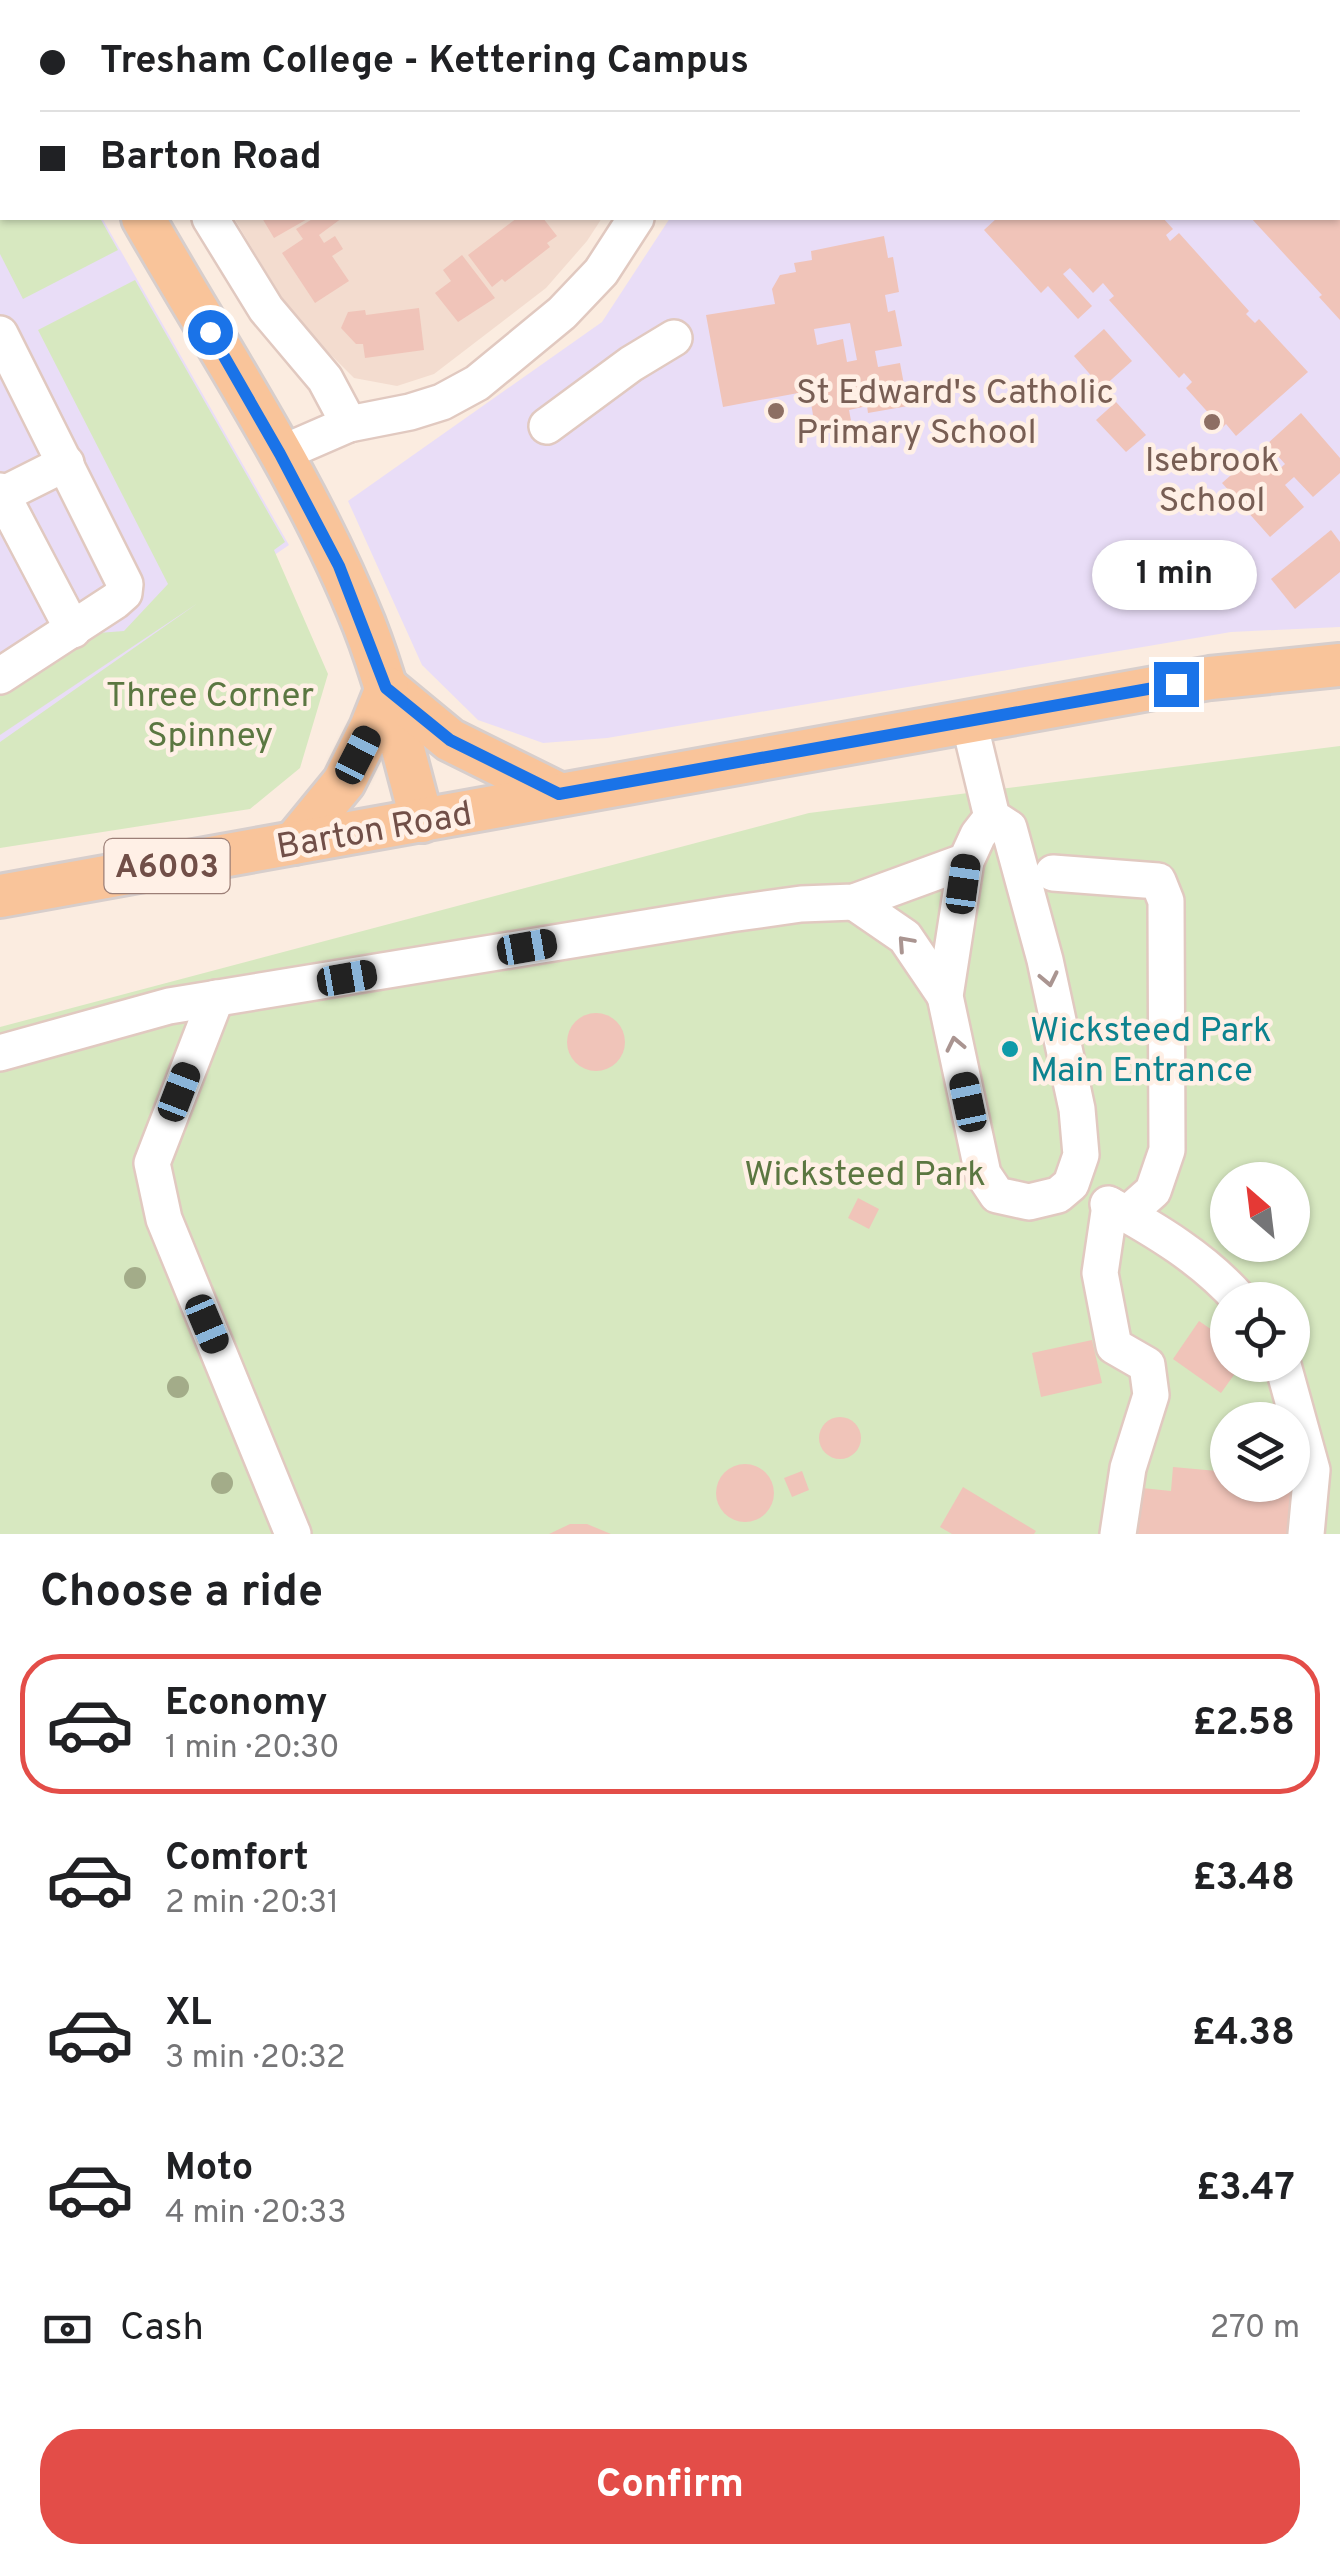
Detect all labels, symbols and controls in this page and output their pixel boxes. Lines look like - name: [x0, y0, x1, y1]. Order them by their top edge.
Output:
- text: Tresham College - Kettering Campus: [100, 38, 749, 87]
- text: Barton Road: [100, 134, 322, 183]
- route start: [188, 310, 233, 355]
- place label: St Edward's Catholic Primary School: [796, 372, 1114, 456]
- marker: St Edward's Catholic Primary School: [765, 400, 787, 422]
- marker: Isebrook School: [1201, 411, 1223, 433]
- place label: Isebrook School: [1145, 440, 1279, 524]
- callout: 1 min: [1094, 539, 1258, 609]
- text: 1 min: [1136, 555, 1213, 595]
- route end: [1154, 662, 1199, 707]
- park label: Three Corner Spinney: [106, 675, 314, 759]
- car: [331, 721, 385, 789]
- street label: Barton Road: [273, 793, 476, 871]
- road number: A6003: [104, 839, 230, 893]
- car: [944, 852, 982, 916]
- car: [495, 927, 559, 967]
- one-way arrow: [899, 936, 917, 954]
- car: [315, 958, 379, 998]
- one-way arrow: [1037, 970, 1058, 987]
- place label: Wicksteed Park Main Entrance: [1030, 1010, 1272, 1094]
- one-way arrow: [946, 1036, 967, 1053]
- marker: Wicksteed Park Main Entrance: [999, 1038, 1021, 1060]
- car: [154, 1059, 204, 1125]
- car: [947, 1070, 989, 1134]
- park label: Wicksteed Park: [744, 1154, 986, 1198]
- north arrow: [1210, 1162, 1310, 1262]
- map controls: [1210, 1162, 1310, 1502]
- button: locate: [1210, 1282, 1310, 1382]
- car: [181, 1291, 233, 1357]
- button: layers: [1210, 1402, 1310, 1502]
- text: Choose a ride: [40, 1565, 323, 1622]
- icon: car: [45, 1679, 135, 1769]
- text: Economy: [165, 1680, 327, 1729]
- text: £2.58: [1192, 1700, 1295, 1749]
- text: 1 min · 20:30: [165, 1729, 340, 1769]
- icon: car: [45, 1834, 135, 1924]
- text: Comfort: [165, 1835, 309, 1884]
- text: £3.48: [1193, 1855, 1295, 1904]
- text: 2 min · 20:31: [165, 1884, 339, 1924]
- icon: car: [45, 1989, 135, 2079]
- text: XL: [165, 1990, 212, 2039]
- text: £4.38: [1192, 2010, 1295, 2059]
- text: 3 min · 20:32: [165, 2039, 346, 2079]
- icon: car: [45, 2144, 135, 2234]
- text: Moto: [165, 2145, 253, 2194]
- text: £3.47: [1196, 2165, 1295, 2214]
- text: 4 min · 20:33: [165, 2194, 347, 2234]
- icon: cash: [40, 2302, 95, 2357]
- text: Cash: [120, 2305, 204, 2354]
- text: 270 m: [1210, 2309, 1300, 2349]
- button: Confirm: [40, 2429, 1300, 2544]

